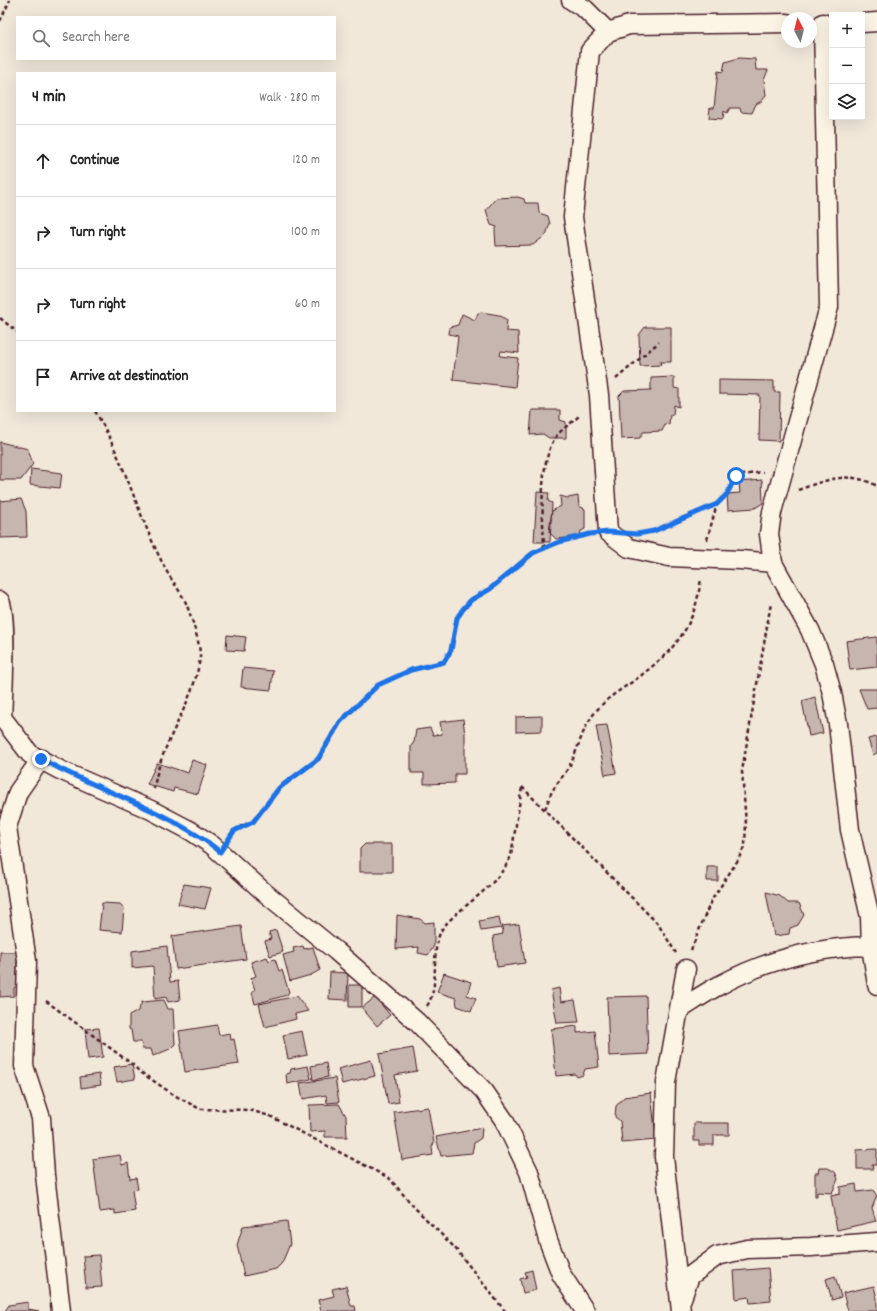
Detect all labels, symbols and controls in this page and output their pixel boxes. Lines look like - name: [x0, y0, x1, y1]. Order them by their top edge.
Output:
- north arrow: [781, 12, 817, 48]
- map controls: [829, 12, 865, 120]
- button: +: [829, 12, 865, 48]
- search box: [16, 16, 336, 60]
- icon: search: [30, 27, 52, 49]
- text: Search here: [62, 27, 130, 49]
- button: −: [829, 48, 865, 84]
- button: layers: [829, 84, 865, 120]
- text: 4 min: [32, 86, 66, 110]
- text: Walk · 280 m: [259, 89, 320, 108]
- icon: ahead: [32, 150, 54, 172]
- text: Continue: [70, 150, 119, 172]
- text: 120 m: [292, 151, 320, 170]
- icon: right: [32, 222, 54, 244]
- text: Turn right: [70, 222, 126, 244]
- text: 100 m: [291, 223, 320, 242]
- icon: right: [32, 294, 54, 316]
- text: Turn right: [70, 294, 126, 316]
- text: 60 m: [295, 295, 320, 314]
- icon: arrive: [32, 366, 54, 388]
- text: Arrive at destination: [70, 366, 188, 388]
- route start: [727, 467, 745, 485]
- route end: [32, 750, 50, 768]

